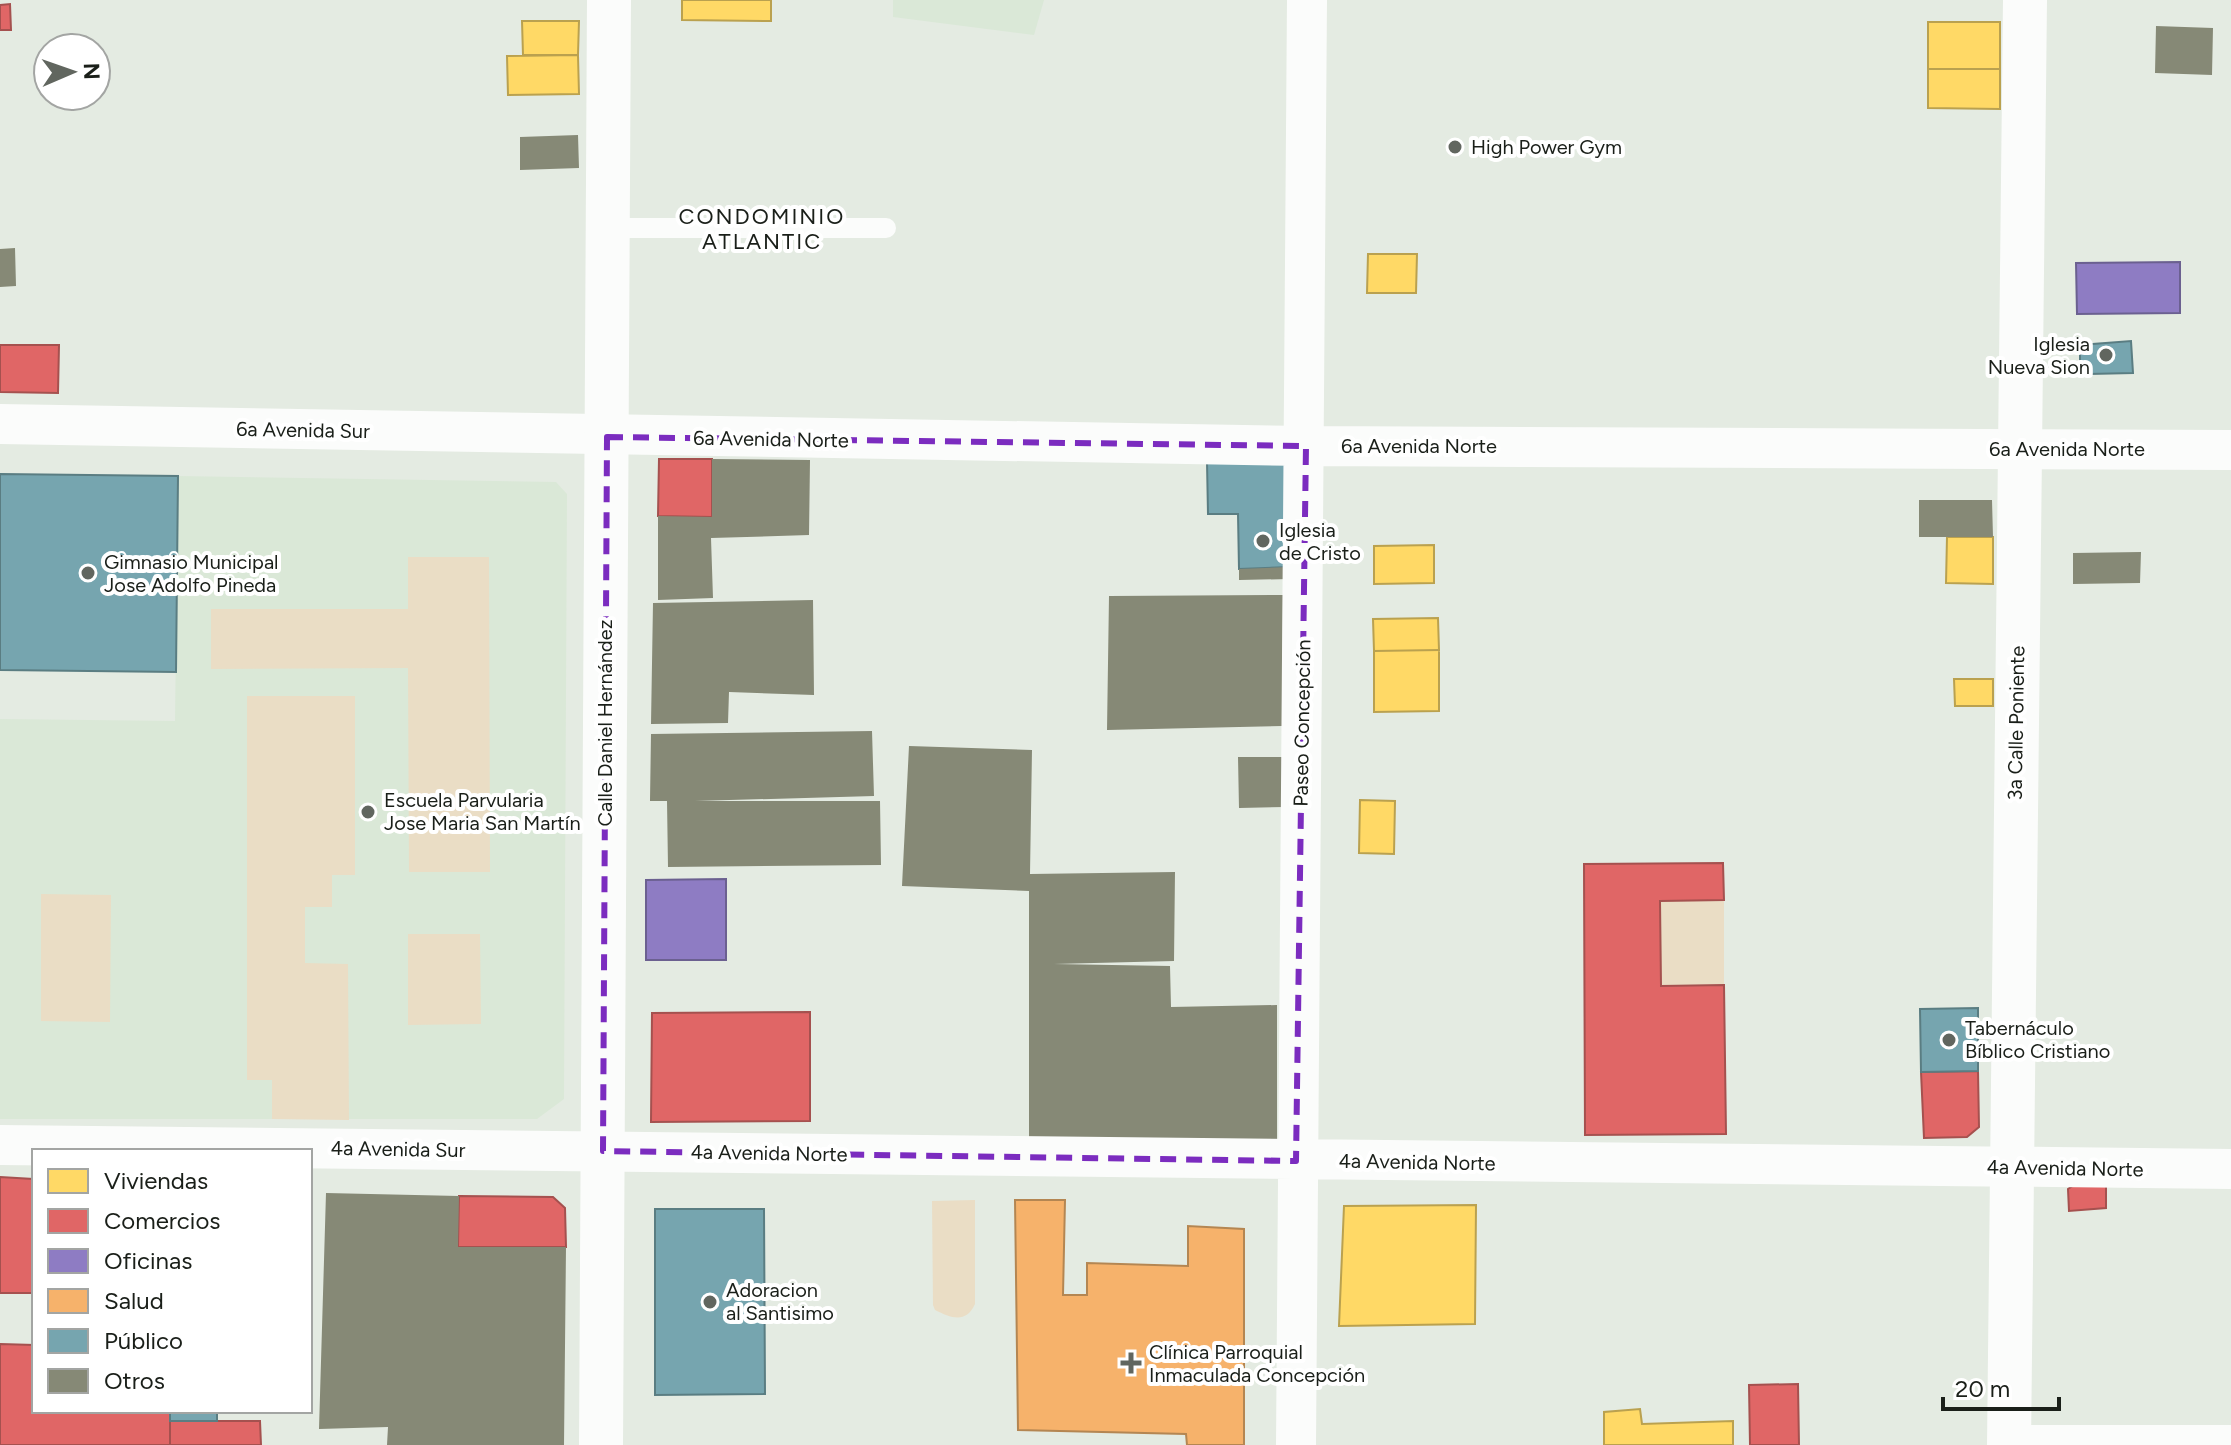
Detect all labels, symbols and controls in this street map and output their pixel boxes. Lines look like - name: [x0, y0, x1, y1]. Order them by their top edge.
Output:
- north arrow: [32, 32, 112, 112]
- text: N: [78, 62, 105, 80]
- place label: High Power Gym: [1471, 135, 1622, 159]
- marker: High Power Gym: [1446, 138, 1464, 156]
- district label: CONDOMINIO ATLANTIC: [679, 203, 845, 255]
- place label: Iglesia Nueva Sion: [1988, 332, 2090, 379]
- marker: Iglesia Nueva Sion: [2097, 346, 2115, 364]
- street label: 6a Avenida Sur: [236, 417, 370, 443]
- street label: 6a Avenida Norte: [693, 426, 849, 452]
- street label: 6a Avenida Norte: [1341, 434, 1497, 458]
- street label: 6a Avenida Norte: [1989, 437, 2145, 461]
- place label: Iglesia de Cristo: [1279, 518, 1361, 565]
- marker: Iglesia de Cristo: [1254, 532, 1272, 550]
- place label: Gimnasio Municipal Jose Adolfo Pineda: [104, 550, 278, 597]
- marker: Gimnasio Municipal Jose Adolfo Pineda: [79, 564, 97, 582]
- street label: Calle Daniel Hernández: [593, 620, 617, 826]
- street label: Paseo Concepción: [1289, 639, 1315, 807]
- street label: 3a Calle Poniente: [2003, 645, 2029, 800]
- place label: Escuela Parvularia Jose Maria San Martín: [384, 788, 581, 835]
- marker: Escuela Parvularia Jose Maria San Martín: [359, 803, 377, 821]
- place label: Tabernáculo Bíblico Cristiano: [1965, 1016, 2110, 1063]
- marker: Tabernáculo Bíblico Cristiano: [1940, 1031, 1958, 1049]
- street label: 4a Avenida Sur: [330, 1136, 466, 1162]
- street label: 4a Avenida Norte: [690, 1140, 848, 1166]
- legend: [32, 1149, 312, 1413]
- street label: 4a Avenida Norte: [1338, 1149, 1496, 1175]
- street label: 4a Avenida Norte: [1986, 1155, 2144, 1181]
- text: Viviendas: [104, 1166, 208, 1195]
- text: Comercios: [104, 1206, 221, 1235]
- text: Oficinas: [104, 1246, 192, 1275]
- place label: Adoracion al Santisimo: [726, 1278, 834, 1325]
- text: Salud: [104, 1286, 164, 1315]
- marker: Adoracion al Santisimo: [701, 1293, 719, 1311]
- text: Público: [104, 1326, 183, 1355]
- place label: Clínica Parroquial Inmaculada Concepción: [1149, 1340, 1365, 1387]
- marker: Clínica Parroquial Inmaculada Concepción: [1120, 1352, 1142, 1374]
- scale bar: [1943, 1361, 2059, 1411]
- text: Otros: [104, 1366, 165, 1395]
- text: 20 m: [1955, 1374, 2010, 1403]

